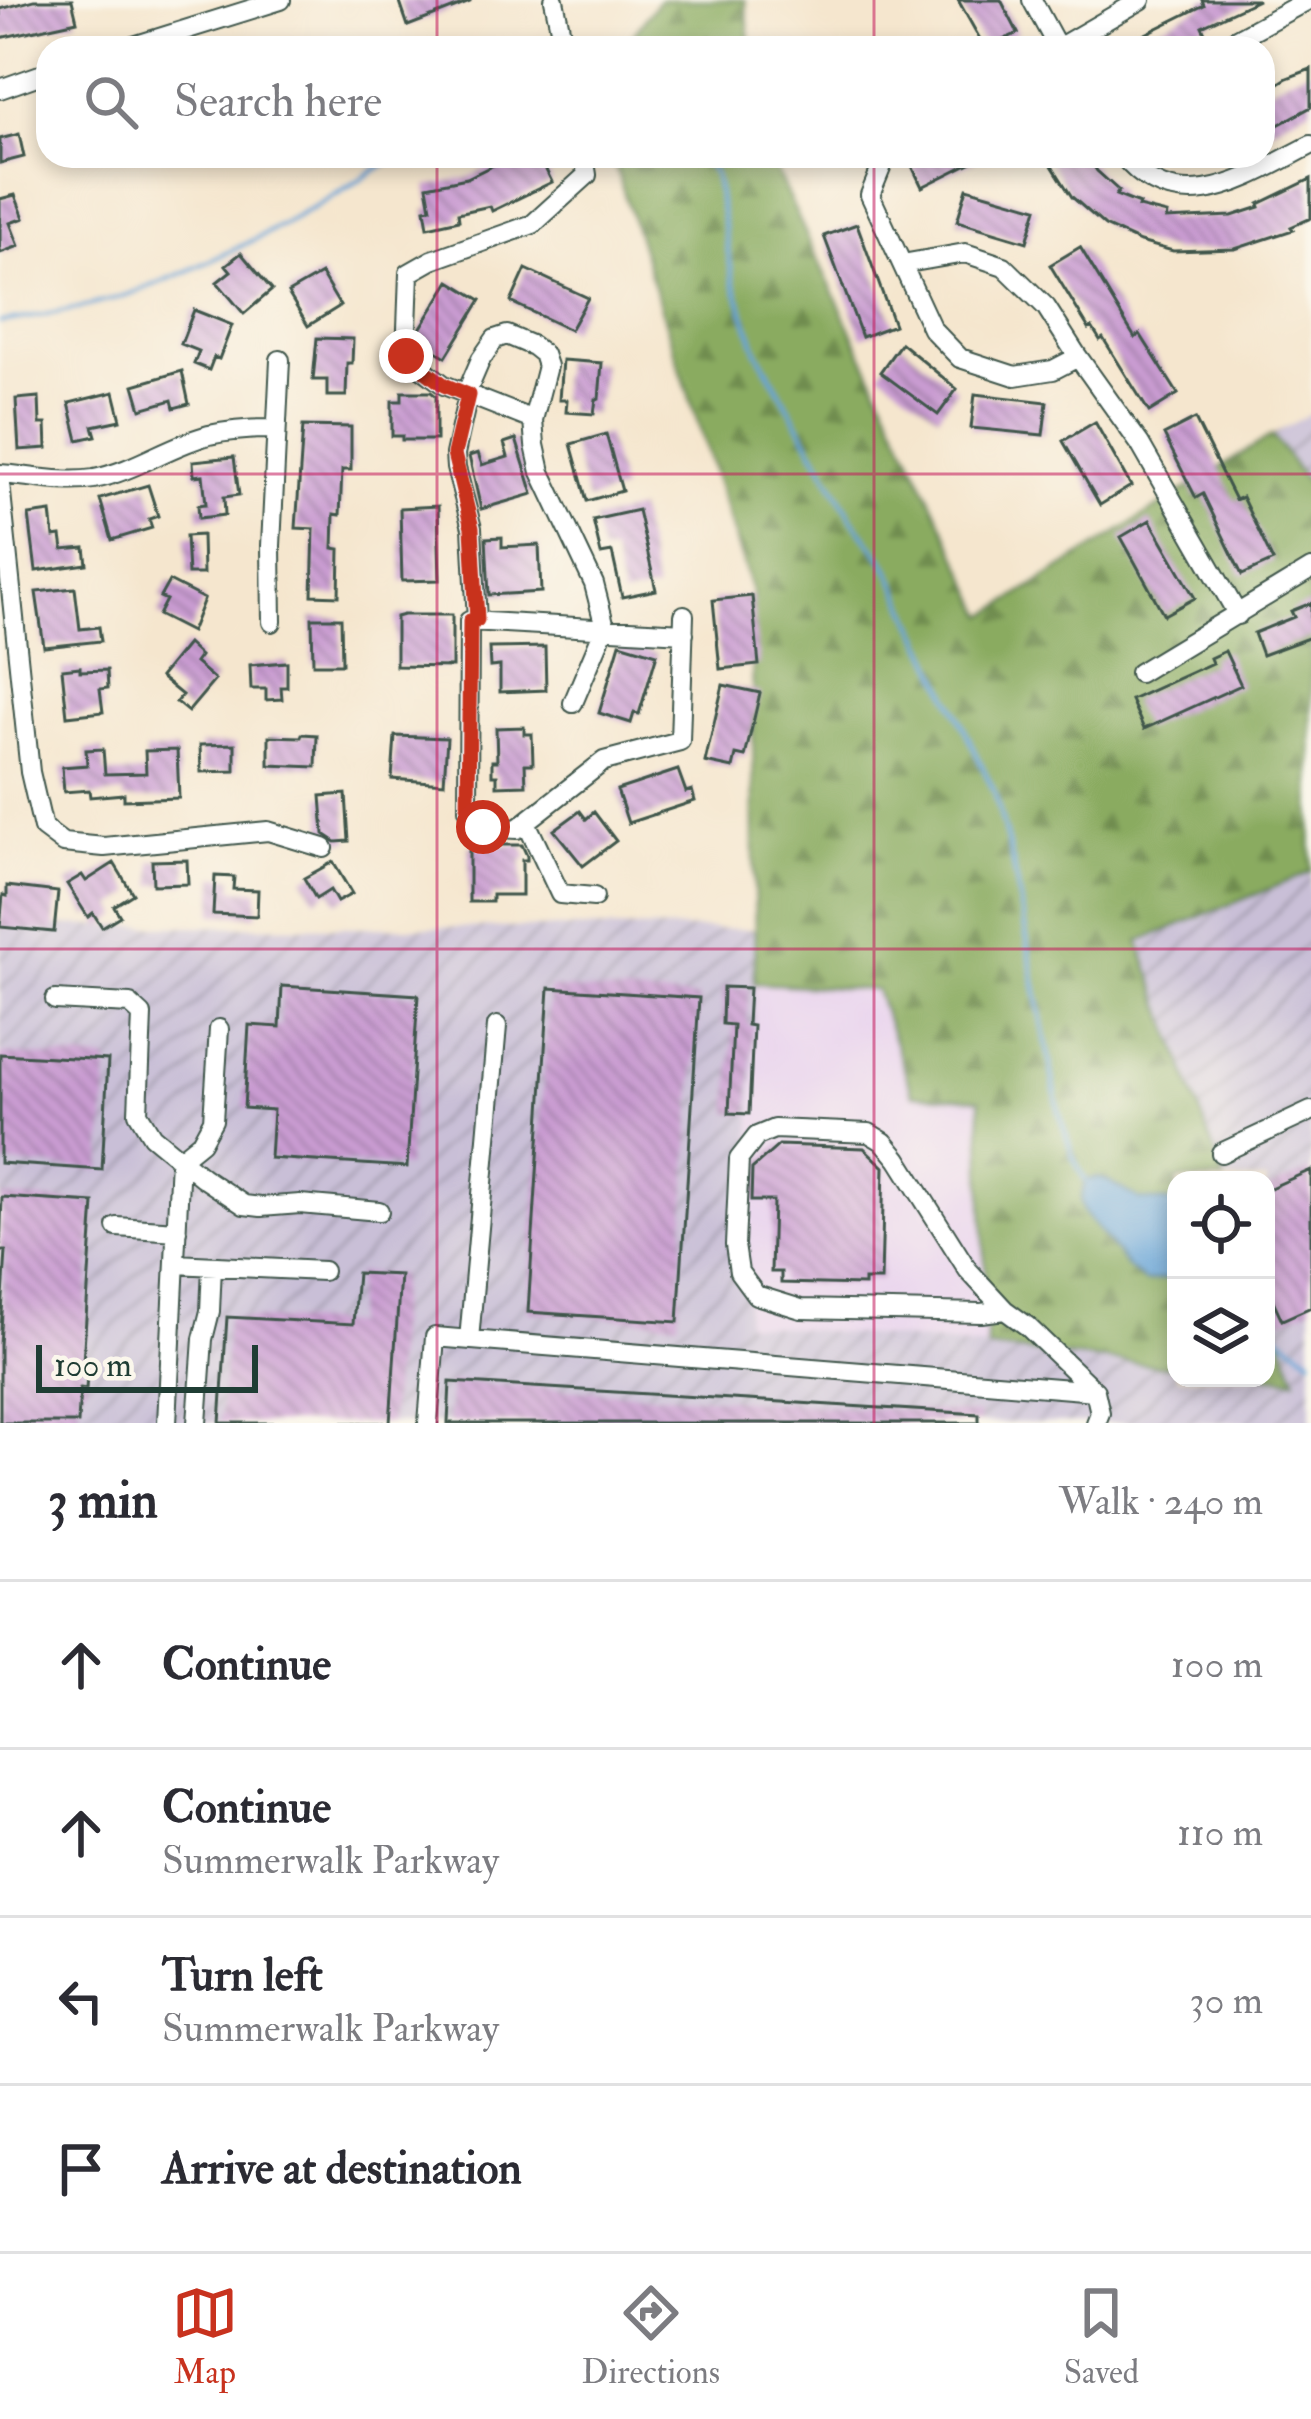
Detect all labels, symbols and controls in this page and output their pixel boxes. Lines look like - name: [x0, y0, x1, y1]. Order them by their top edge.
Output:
- search box: [36, 36, 1275, 168]
- icon: search: [78, 69, 144, 135]
- text: Search here: [174, 74, 382, 130]
- route end: [379, 329, 433, 383]
- route start: [456, 800, 510, 854]
- map controls: [1167, 1171, 1275, 1387]
- button: locate: [1167, 1171, 1275, 1279]
- button: layers: [1167, 1279, 1275, 1387]
- scale bar: [36, 1339, 258, 1392]
- text: 100 m: [54, 1345, 132, 1386]
- text: 3 min: [48, 1469, 158, 1533]
- text: Walk · 240 m: [1059, 1477, 1263, 1526]
- icon: ahead: [48, 1632, 114, 1698]
- text: Continue: [162, 1637, 331, 1693]
- text: 100 m: [1171, 1640, 1263, 1689]
- text: Continue: [162, 1780, 331, 1836]
- icon: ahead: [48, 1800, 114, 1866]
- text: 110 m: [1177, 1808, 1263, 1857]
- text: Summerwalk Parkway: [162, 1836, 499, 1885]
- text: Turn left: [162, 1948, 323, 2004]
- icon: left: [48, 1968, 114, 2034]
- text: 30 m: [1190, 1976, 1263, 2025]
- text: Summerwalk Parkway: [162, 2004, 499, 2053]
- icon: arrive: [48, 2136, 114, 2202]
- text: Arrive at destination: [162, 2141, 522, 2197]
- tab: Map: [172, 2280, 238, 2393]
- tab: Directions: [582, 2280, 720, 2393]
- tab: Saved: [1064, 2280, 1139, 2393]

